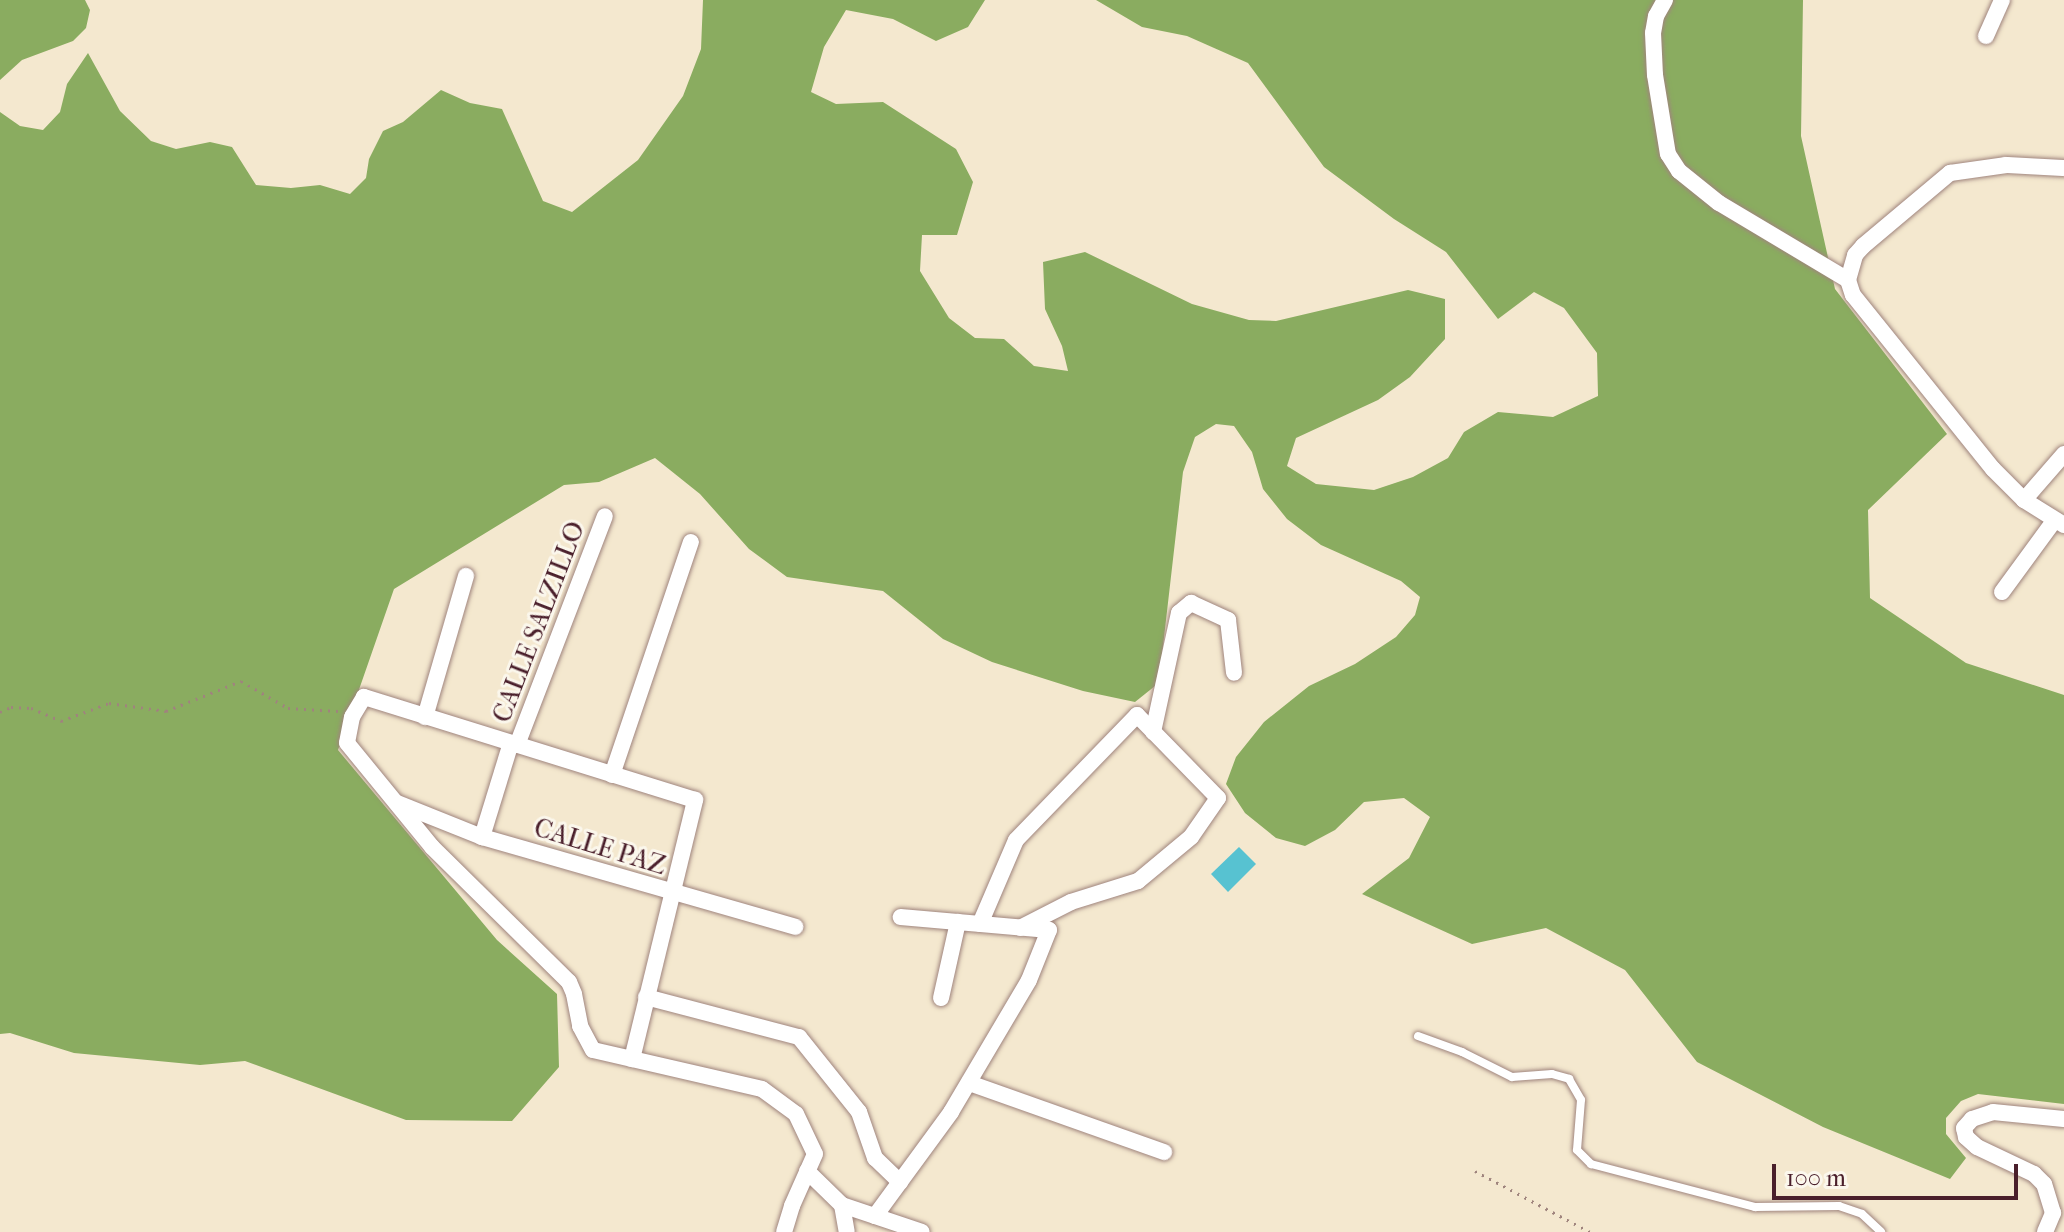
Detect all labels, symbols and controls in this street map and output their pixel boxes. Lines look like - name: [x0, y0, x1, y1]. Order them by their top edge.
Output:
- street label: CALLE SALZILLO: [486, 517, 592, 727]
- street label: CALLE PAZ: [530, 812, 670, 882]
- scale bar: [1776, 1148, 2022, 1198]
- text: 100 m: [1786, 1164, 1846, 1192]

